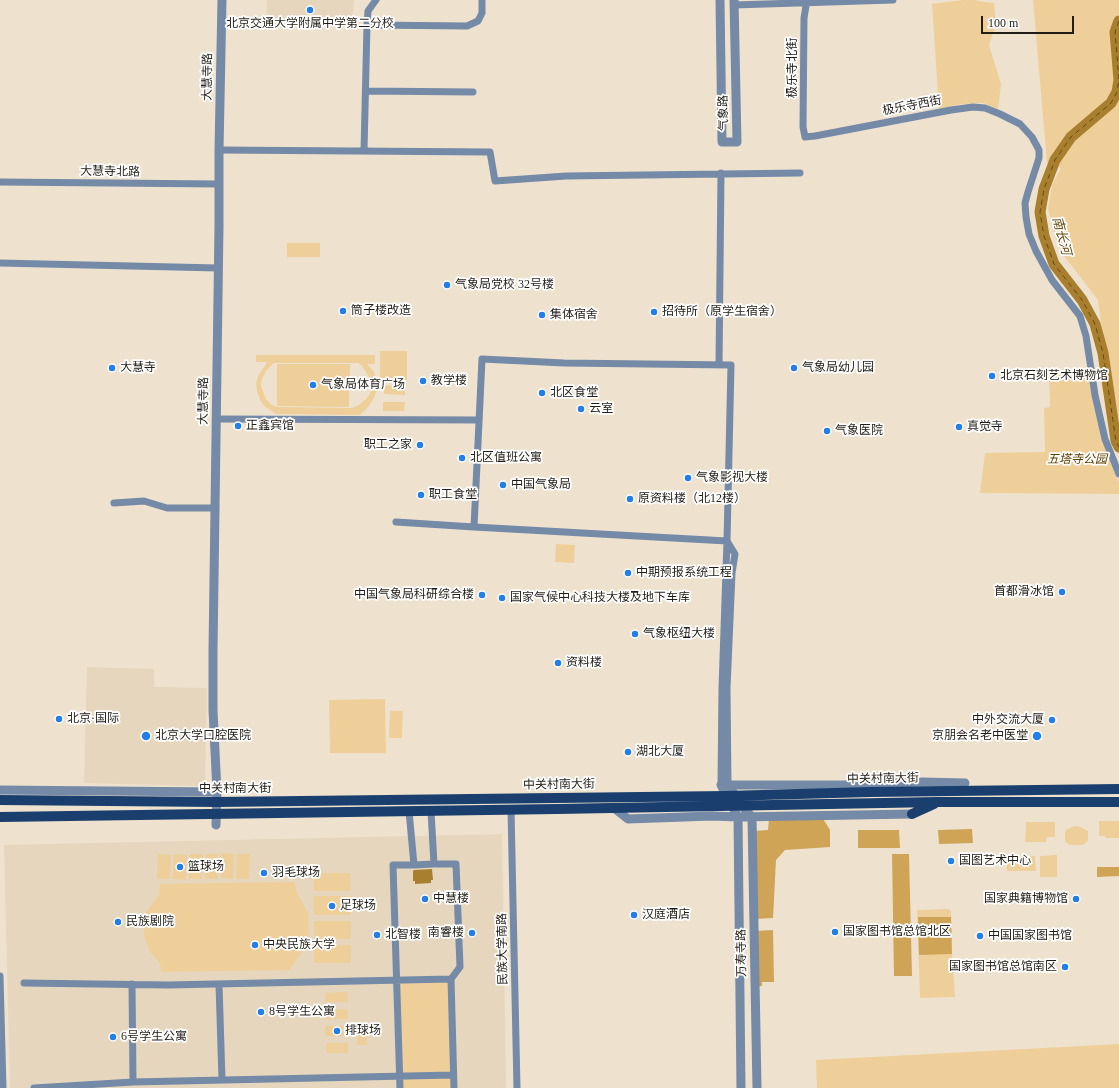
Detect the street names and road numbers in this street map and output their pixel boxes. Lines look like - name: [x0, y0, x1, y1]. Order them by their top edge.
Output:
- street label: 极乐寺北街: [786, 38, 800, 98]
- street label: 大慧寺路: [200, 53, 216, 101]
- street label: 极乐寺西街: [881, 93, 943, 119]
- street label: 气象路: [716, 95, 732, 131]
- street label: 大慧寺北路: [80, 164, 140, 180]
- street label: 大慧寺路: [196, 377, 212, 425]
- street label: 中关村南大街: [847, 771, 919, 787]
- street label: 中关村南大街: [523, 777, 595, 793]
- street label: 中关村南大街: [199, 782, 271, 796]
- street label: 民族大学南路: [495, 913, 511, 985]
- street label: 万寿寺路: [734, 929, 750, 977]

